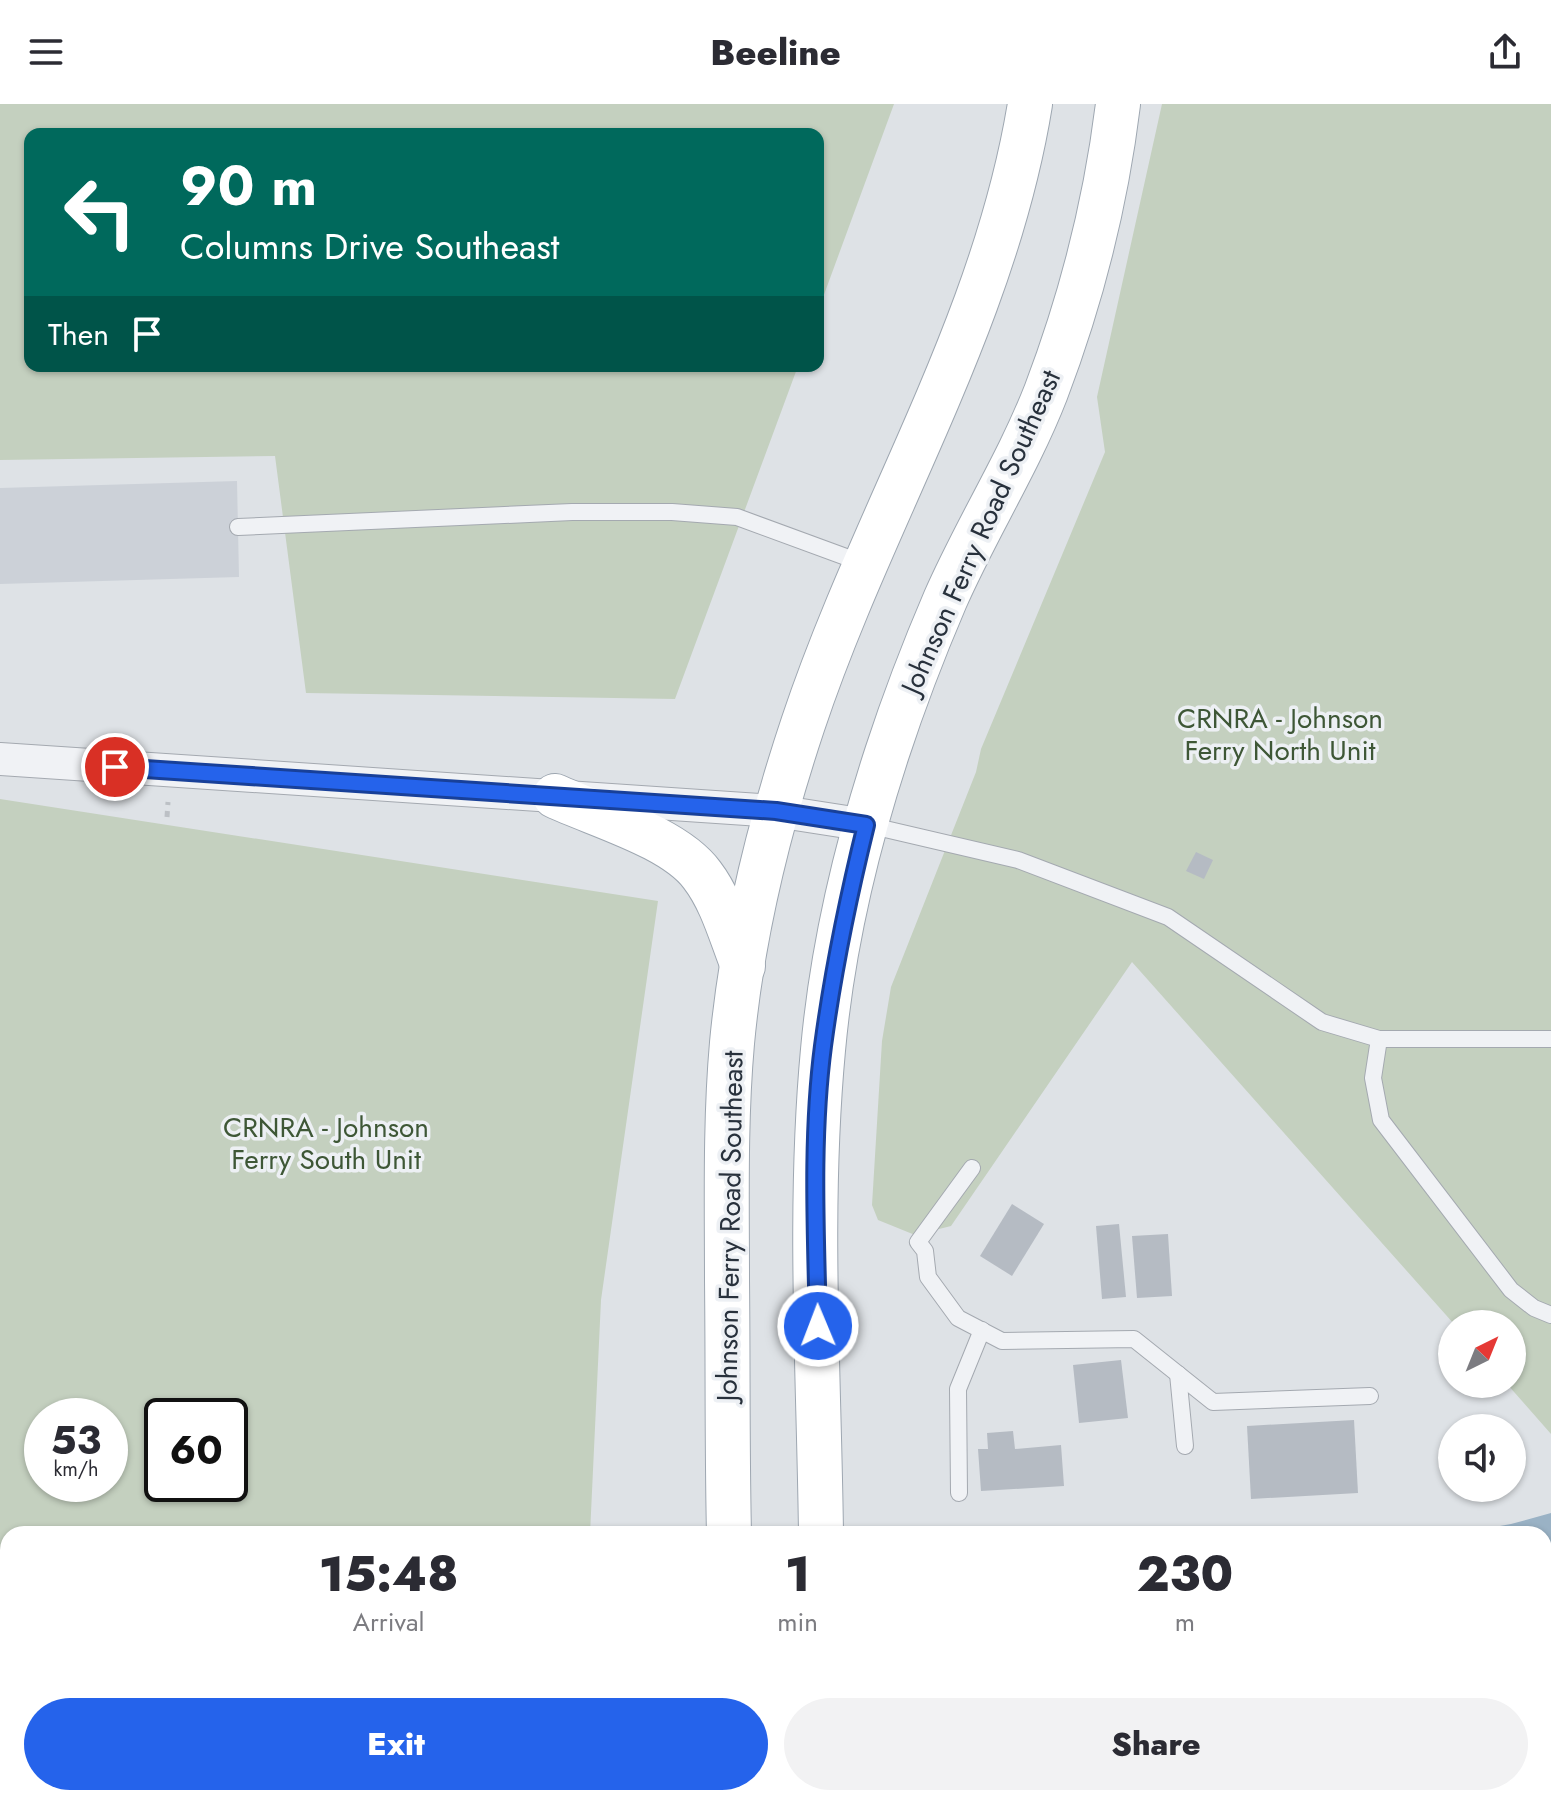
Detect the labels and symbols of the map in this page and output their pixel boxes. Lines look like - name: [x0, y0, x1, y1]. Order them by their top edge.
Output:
- street label: Johnson Ferry Road Southeast: [889, 363, 1071, 704]
- park label: CRNRA - Johnson Ferry North Unit: [1177, 698, 1383, 771]
- pin: [81, 733, 149, 801]
- street label: Johnson Ferry Road Southeast: [706, 1050, 754, 1406]
- park label: CRNRA - Johnson Ferry South Unit: [223, 1107, 429, 1180]
- position arrow: [776, 1284, 860, 1368]
- north arrow: [1438, 1310, 1526, 1398]
- speed limit sign: 60: [144, 1398, 248, 1502]

